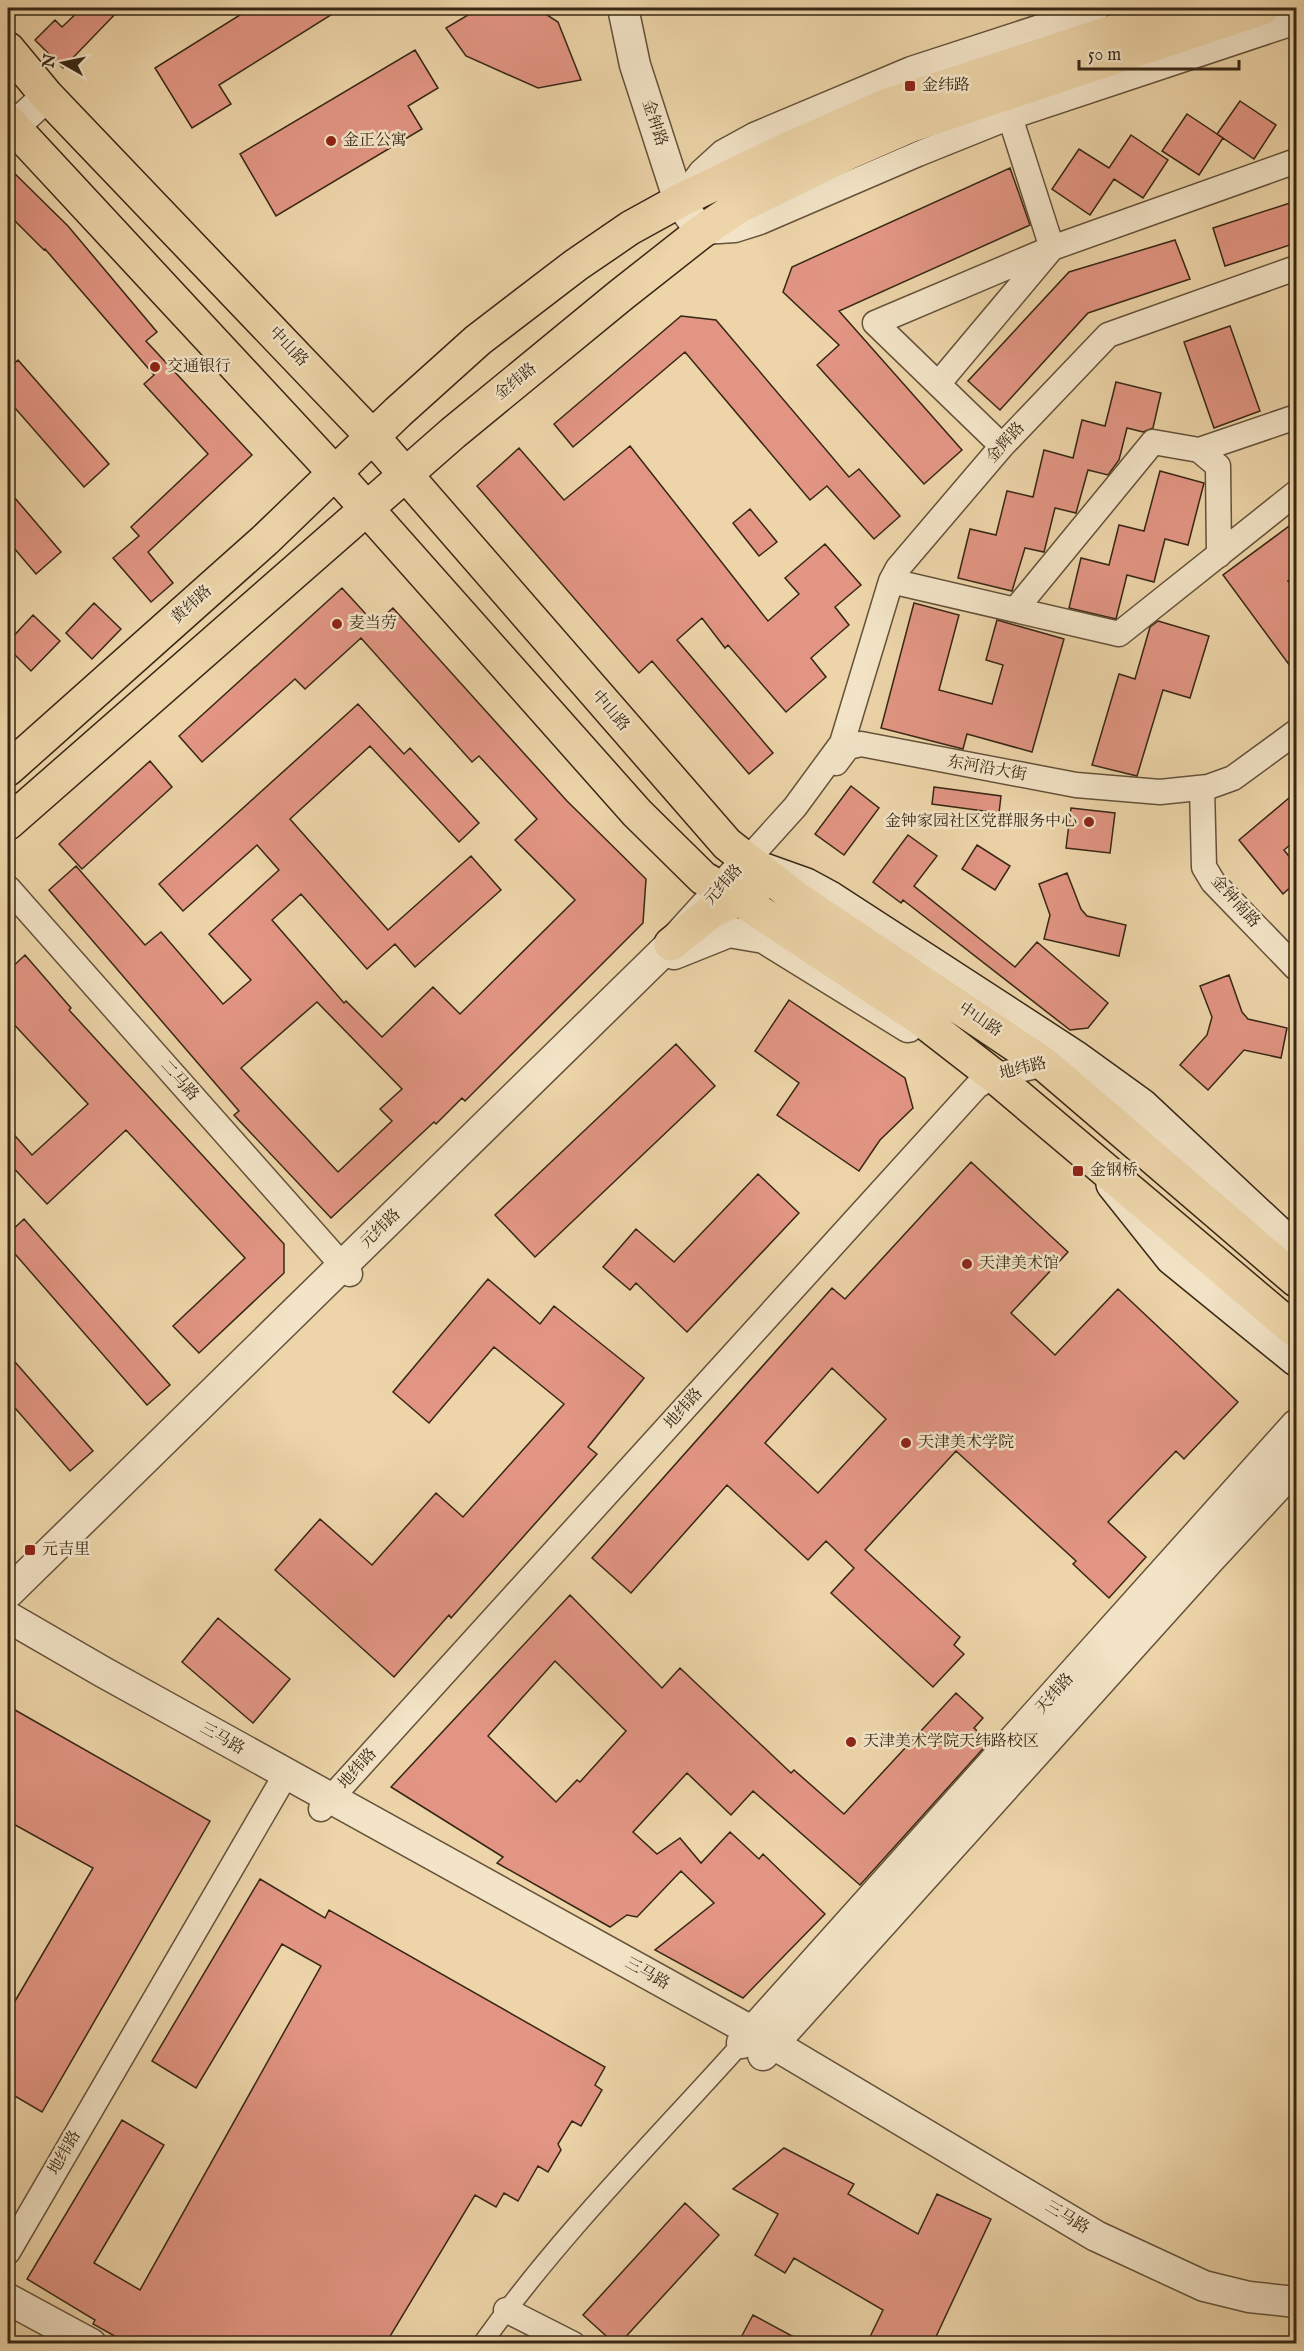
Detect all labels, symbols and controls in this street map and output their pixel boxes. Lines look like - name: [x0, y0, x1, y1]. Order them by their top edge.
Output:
- north arrow: [33, 33, 93, 93]
- scale bar: [1079, 33, 1240, 71]
- text: 50 m: [1088, 44, 1121, 67]
- text: N: [39, 52, 61, 70]
- place label: 金纬路: [922, 76, 970, 96]
- marker: 金纬路: [903, 79, 917, 93]
- street label: 金钟路: [637, 97, 671, 149]
- place label: 金正公寓: [343, 131, 407, 151]
- marker: 金正公寓: [324, 134, 338, 148]
- street label: 中山路: [264, 323, 312, 371]
- place label: 交通银行: [167, 357, 231, 377]
- street label: 金纬路: [491, 359, 541, 405]
- marker: 交通银行: [148, 360, 162, 374]
- street label: 金辉路: [983, 418, 1029, 468]
- street label: 黄纬路: [167, 582, 217, 628]
- place label: 麦当劳: [349, 614, 397, 634]
- marker: 麦当劳: [330, 617, 344, 631]
- street label: 中山路: [587, 686, 633, 736]
- street label: 东河沿大街: [946, 752, 1028, 786]
- place label: 金钟家园社区党群服务中心: [885, 812, 1077, 832]
- marker: 金钟家园社区党群服务中心: [1082, 815, 1096, 829]
- street label: 元纬路: [701, 860, 747, 910]
- street label: 金钟南路: [1206, 872, 1264, 932]
- street label: 中山路: [955, 998, 1005, 1042]
- street label: 地纬路: [997, 1053, 1049, 1085]
- street label: 二马路: [156, 1056, 202, 1106]
- place label: 金钢桥: [1090, 1161, 1138, 1181]
- marker: 金钢桥: [1071, 1164, 1085, 1178]
- street label: 元纬路: [357, 1205, 405, 1253]
- place label: 天津美术馆: [979, 1254, 1059, 1274]
- marker: 天津美术馆: [960, 1257, 974, 1271]
- street label: 地纬路: [661, 1384, 707, 1434]
- place label: 天津美术学院: [918, 1433, 1014, 1453]
- marker: 天津美术学院: [899, 1436, 913, 1450]
- place label: 元吉里: [42, 1540, 90, 1560]
- marker: 元吉里: [23, 1543, 37, 1557]
- street label: 天纬路: [1032, 1669, 1078, 1719]
- street label: 三马路: [196, 1719, 248, 1759]
- place label: 天津美术学院天纬路校区: [863, 1732, 1039, 1752]
- marker: 天津美术学院天纬路校区: [844, 1735, 858, 1749]
- street label: 地纬路: [335, 1744, 381, 1794]
- street label: 三马路: [621, 1954, 673, 1994]
- street label: 地纬路: [44, 2127, 86, 2179]
- street label: 三马路: [1041, 2197, 1093, 2239]

